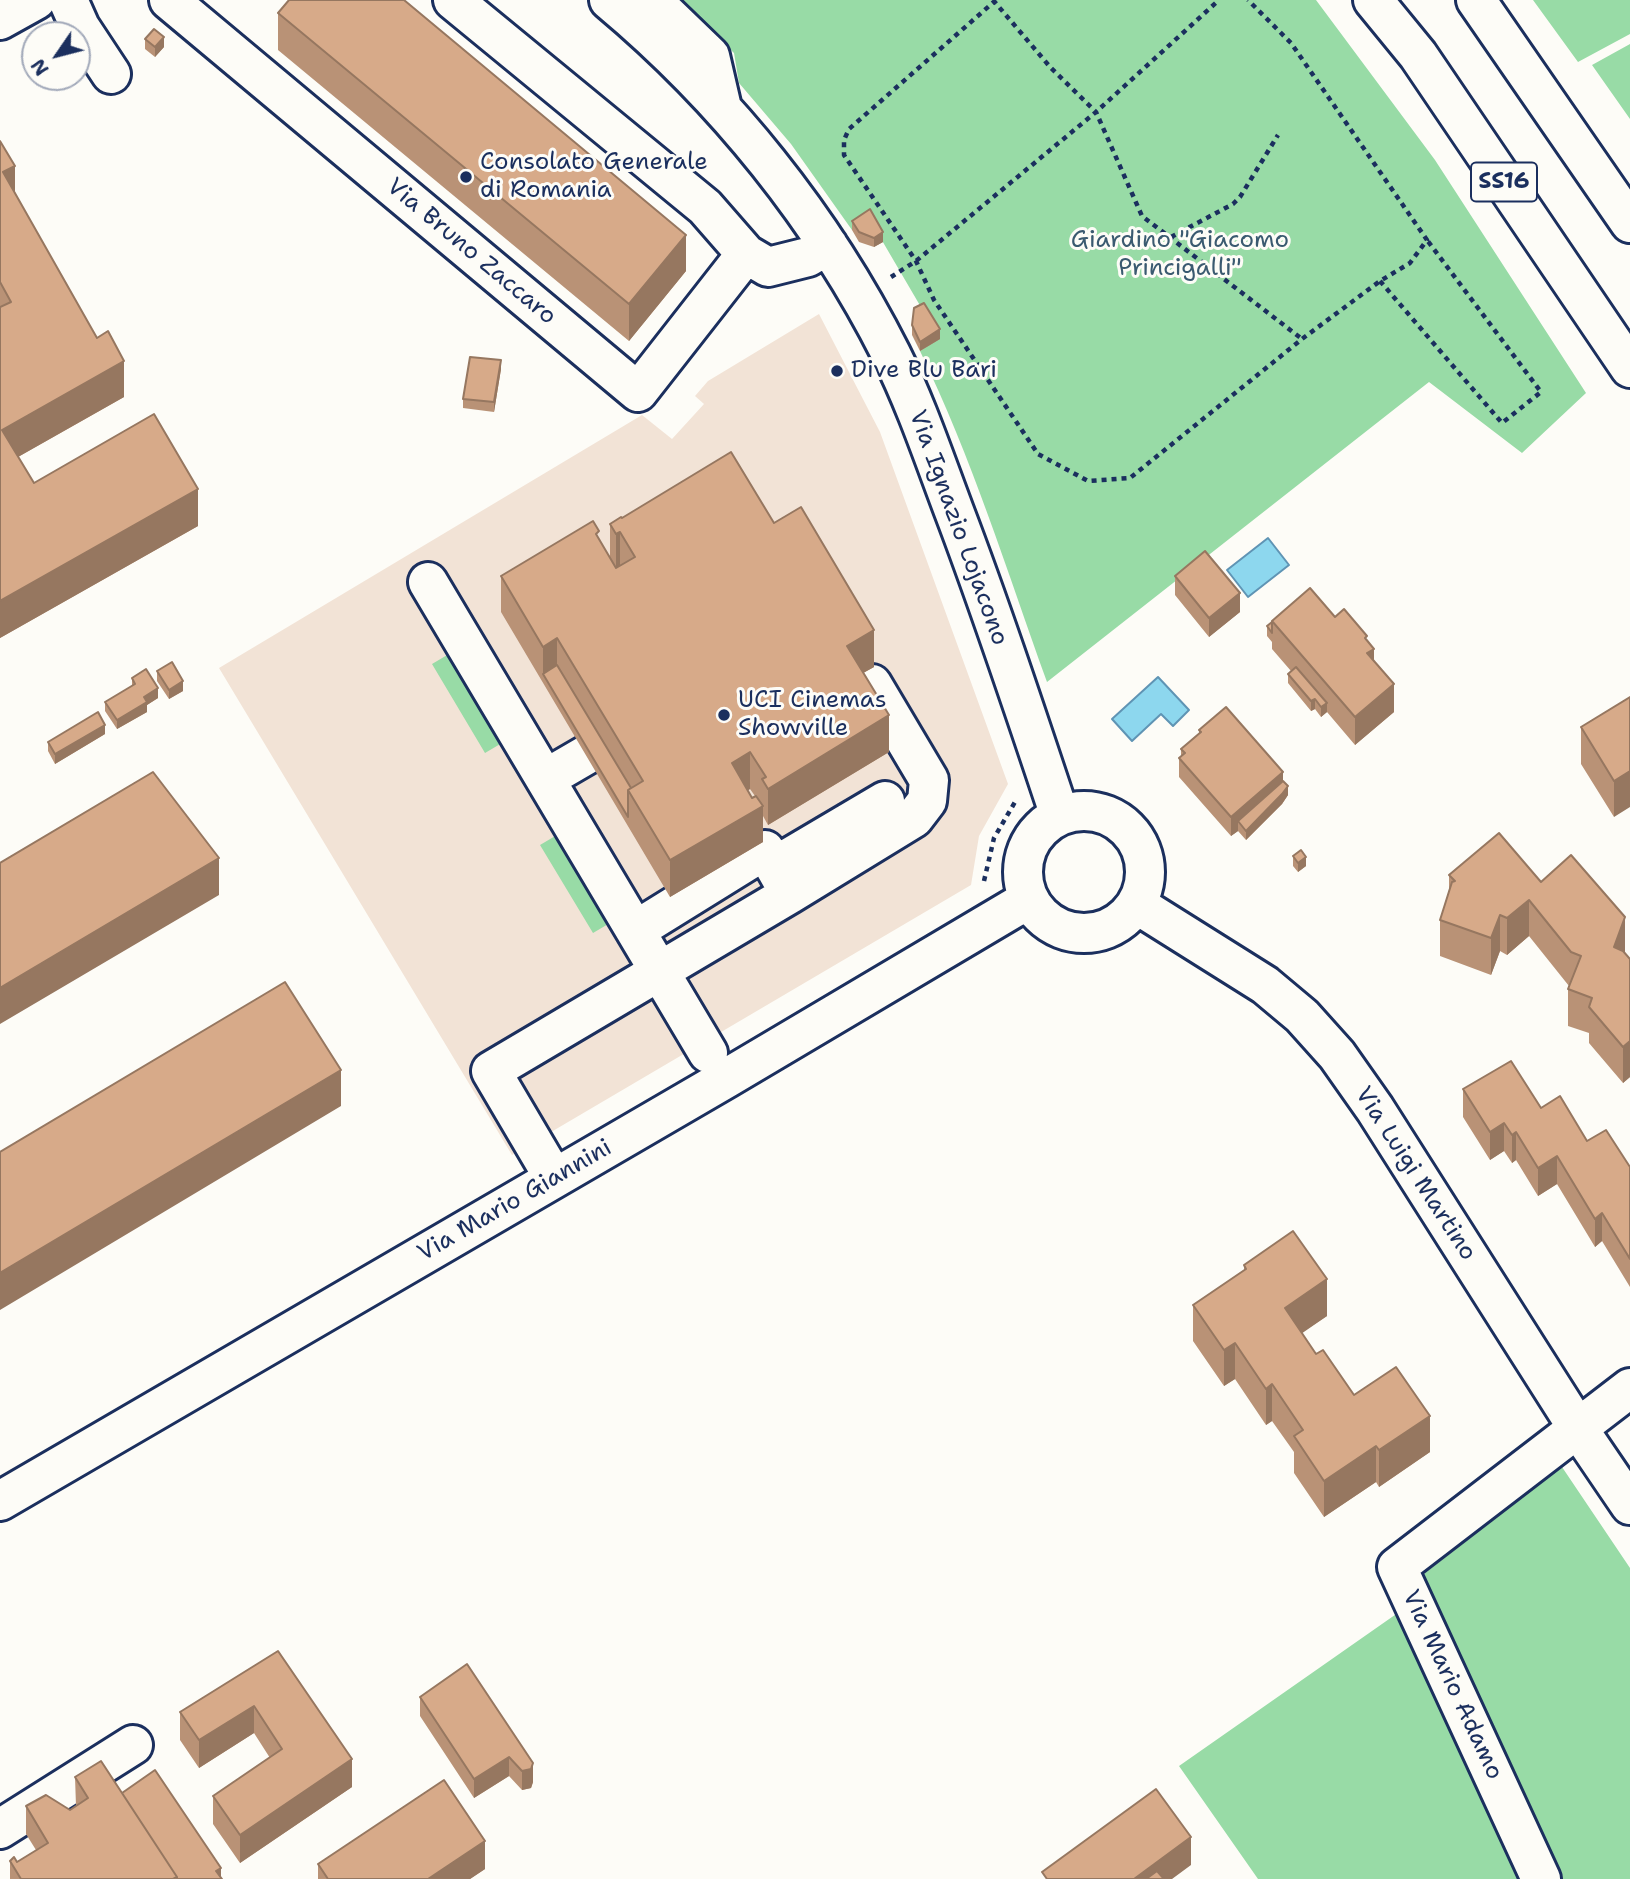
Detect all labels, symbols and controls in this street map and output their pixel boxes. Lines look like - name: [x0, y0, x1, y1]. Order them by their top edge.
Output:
- north arrow: [21, 21, 91, 91]
- text: N: [25, 54, 55, 81]
- place label: Consolato Generale di Romania: [480, 149, 708, 205]
- road number: SS16: [1471, 162, 1537, 202]
- marker: Consolato Generale di Romania: [458, 169, 474, 185]
- street label: Via Bruno Zaccaro: [380, 173, 562, 331]
- park label: Giardino "Giacomo Princigalli": [1071, 227, 1289, 283]
- place label: Dive Blu Bari: [851, 357, 997, 385]
- marker: Dive Blu Bari: [829, 363, 845, 379]
- street label: Via Ignazio Lojacono: [902, 406, 1014, 650]
- place label: UCI Cinemas Showville: [738, 687, 887, 743]
- marker: UCI Cinemas Showville: [716, 707, 732, 723]
- street label: Via Luigi Martino: [1348, 1082, 1482, 1266]
- street label: Via Mario Giannini: [413, 1134, 617, 1268]
- street label: Via Mario Adamo: [1395, 1586, 1509, 1784]

